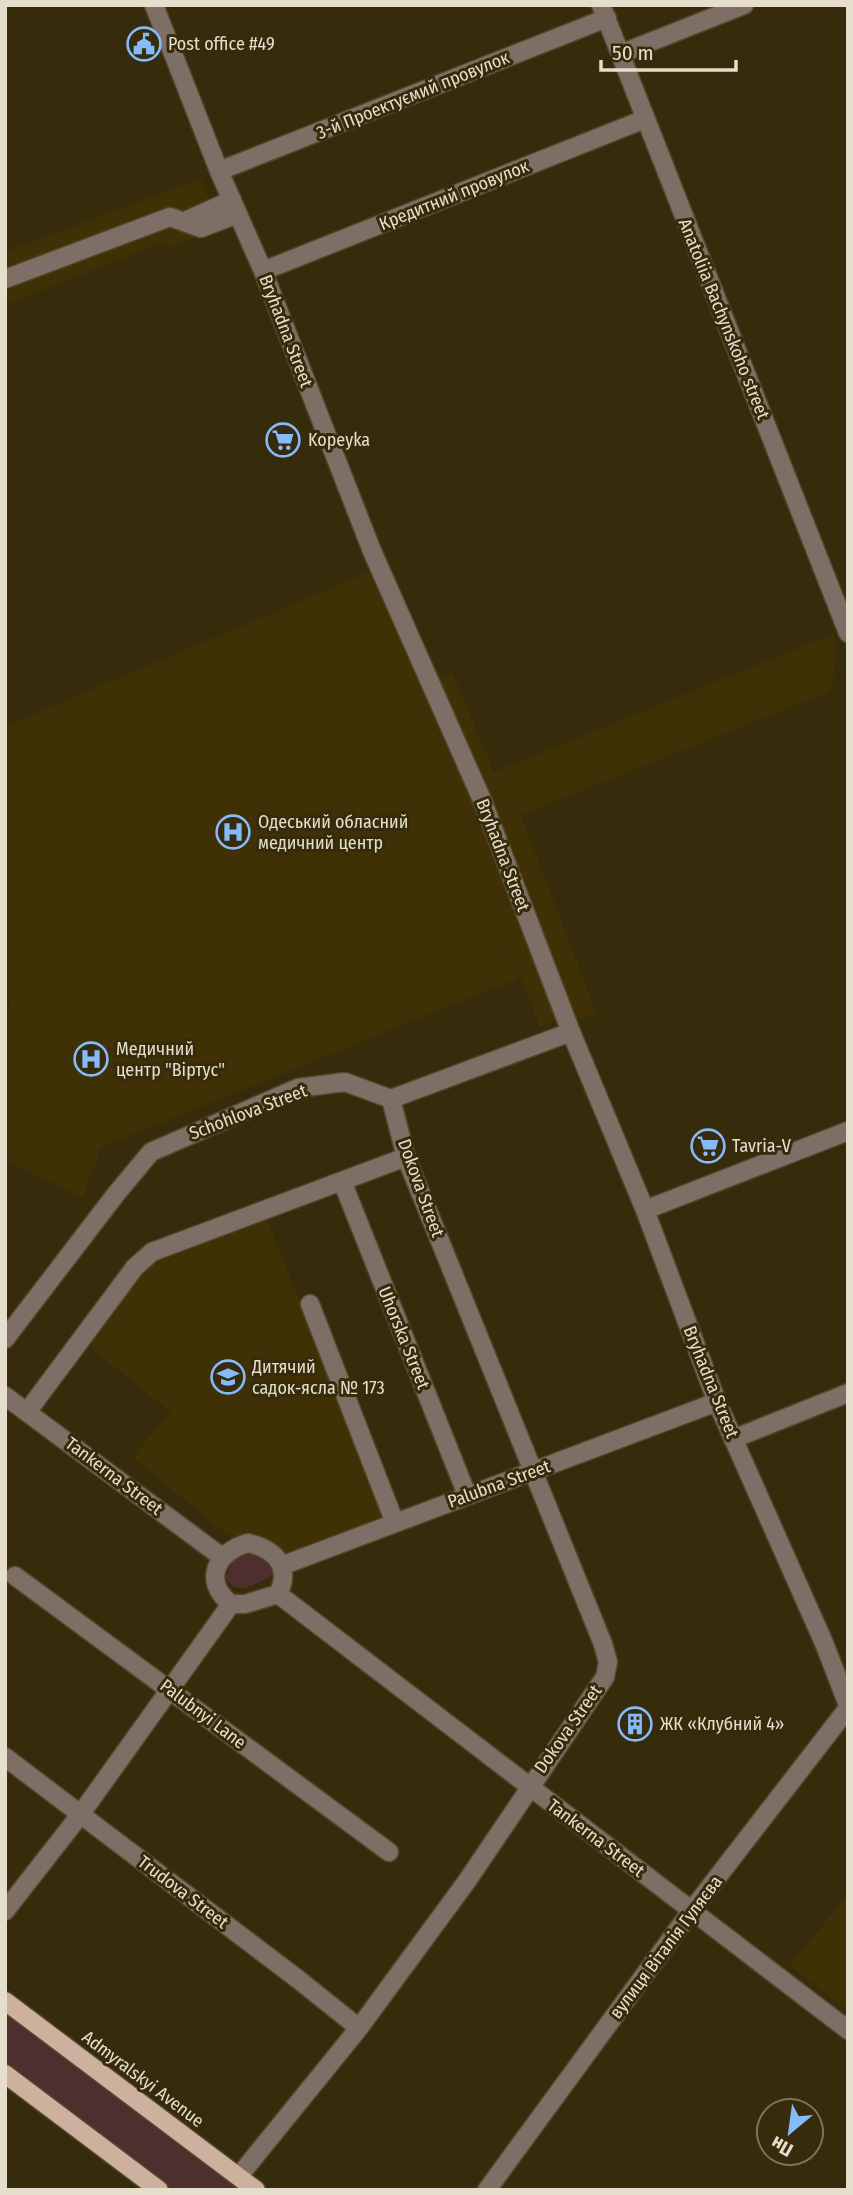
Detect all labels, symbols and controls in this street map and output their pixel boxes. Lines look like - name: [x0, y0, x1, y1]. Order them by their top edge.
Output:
- public building icon: Post office #49: [125, 25, 163, 63]
- scale bar: [601, 28, 736, 72]
- place label: Post office #49: [168, 33, 275, 55]
- text: 50 m: [612, 40, 654, 66]
- street label: 3-й Проектуємий провулок: [313, 46, 513, 144]
- street label: Кредитний провулок: [376, 155, 533, 235]
- street label: Anatoliia Bachynskoho street: [674, 215, 774, 423]
- street label: Bryhadna Street: [254, 272, 318, 391]
- supermarket icon: Kopeyka: [264, 421, 302, 459]
- place label: Kopeyka: [308, 429, 370, 451]
- street label: Bryhadna Street: [471, 796, 535, 915]
- place label: Одеський обласний медичний центр: [258, 811, 408, 854]
- hospital icon: Одеський обласний медичний центр: [214, 813, 252, 851]
- place label: Медичний центр "Віртус": [116, 1038, 225, 1081]
- hospital icon: Медичний центр "Віртус": [72, 1040, 110, 1078]
- street label: Schohlova Street: [186, 1079, 310, 1145]
- supermarket icon: Tavria-V: [689, 1127, 727, 1165]
- place label: Tavria-V: [732, 1135, 792, 1157]
- street label: Dokova Street: [393, 1136, 449, 1240]
- street label: Uhorska Street: [373, 1283, 435, 1393]
- street label: Bryhadna Street: [679, 1323, 744, 1441]
- place label: Дитячий садок-ясла № 173: [251, 1356, 385, 1399]
- school or university icon: Дитячий садок-ясла № 173: [209, 1358, 247, 1396]
- street label: Tankerna Street: [61, 1432, 167, 1520]
- street label: Palubna Street: [445, 1455, 553, 1513]
- street label: Palubnyi Lane: [156, 1675, 250, 1754]
- street label: Dokova Street: [530, 1681, 607, 1777]
- building icon: ЖК «Клубний 4»: [616, 1705, 654, 1743]
- place label: ЖК «Клубний 4»: [660, 1713, 784, 1735]
- street label: Tankerna Street: [543, 1794, 649, 1882]
- street label: Trudova Street: [133, 1851, 233, 1933]
- street label: вулиця Віталія Гуляєва: [605, 1871, 727, 2023]
- street label: Admyralskyi Avenue: [78, 2026, 208, 2132]
- north arrow: [755, 2097, 825, 2167]
- text: Пн: [767, 2131, 797, 2162]

